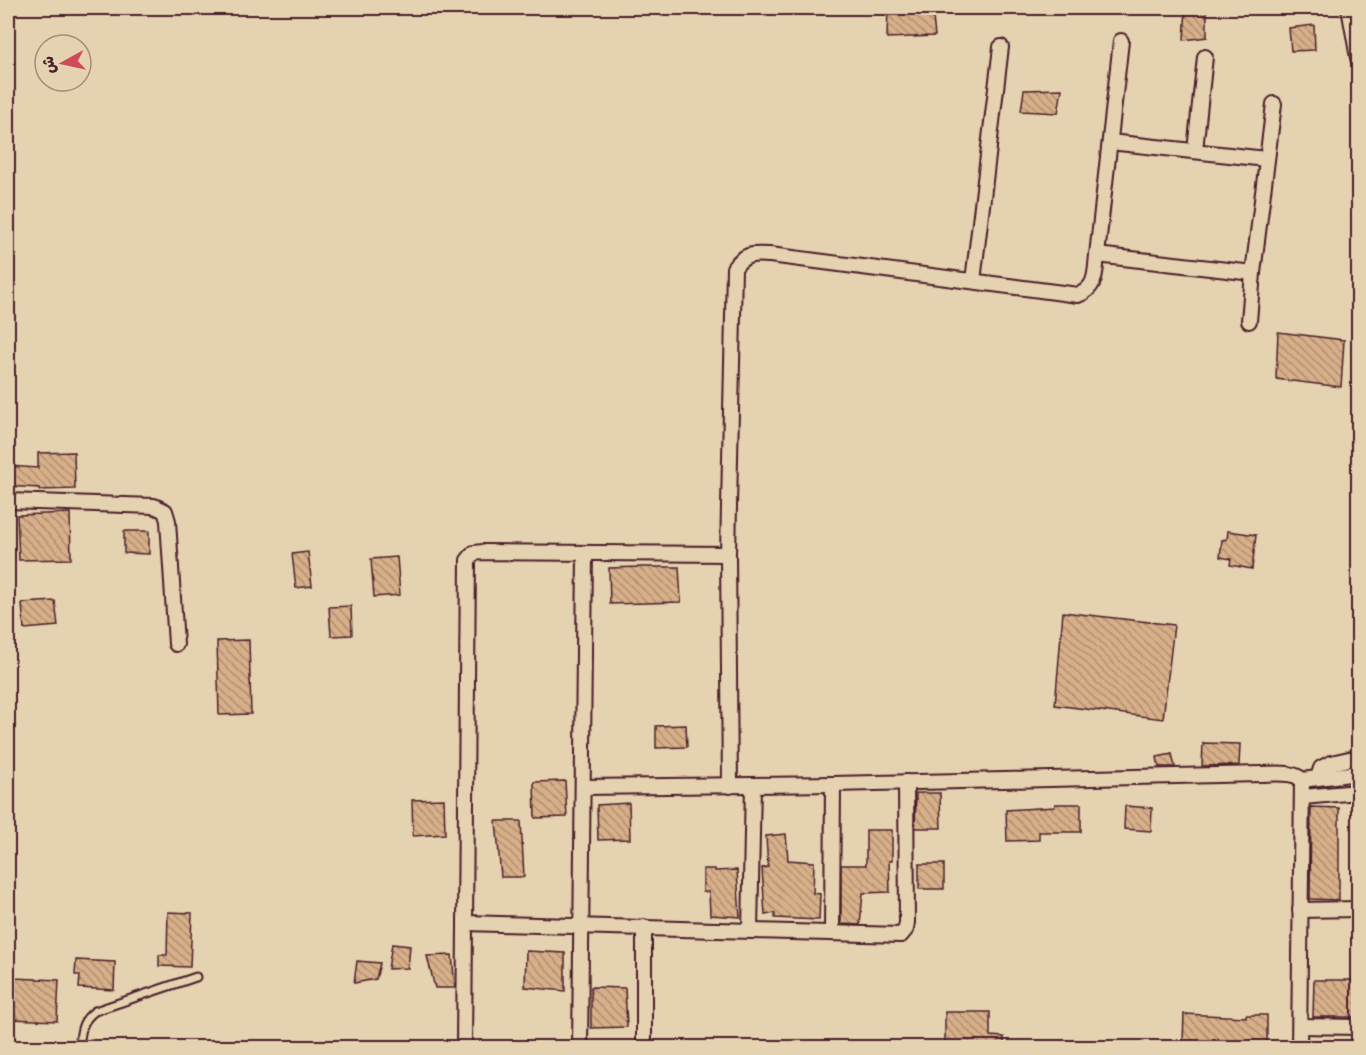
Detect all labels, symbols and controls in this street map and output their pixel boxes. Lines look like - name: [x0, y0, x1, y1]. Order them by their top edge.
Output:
- north arrow: [33, 33, 93, 93]
- text: ش: [37, 54, 63, 75]

